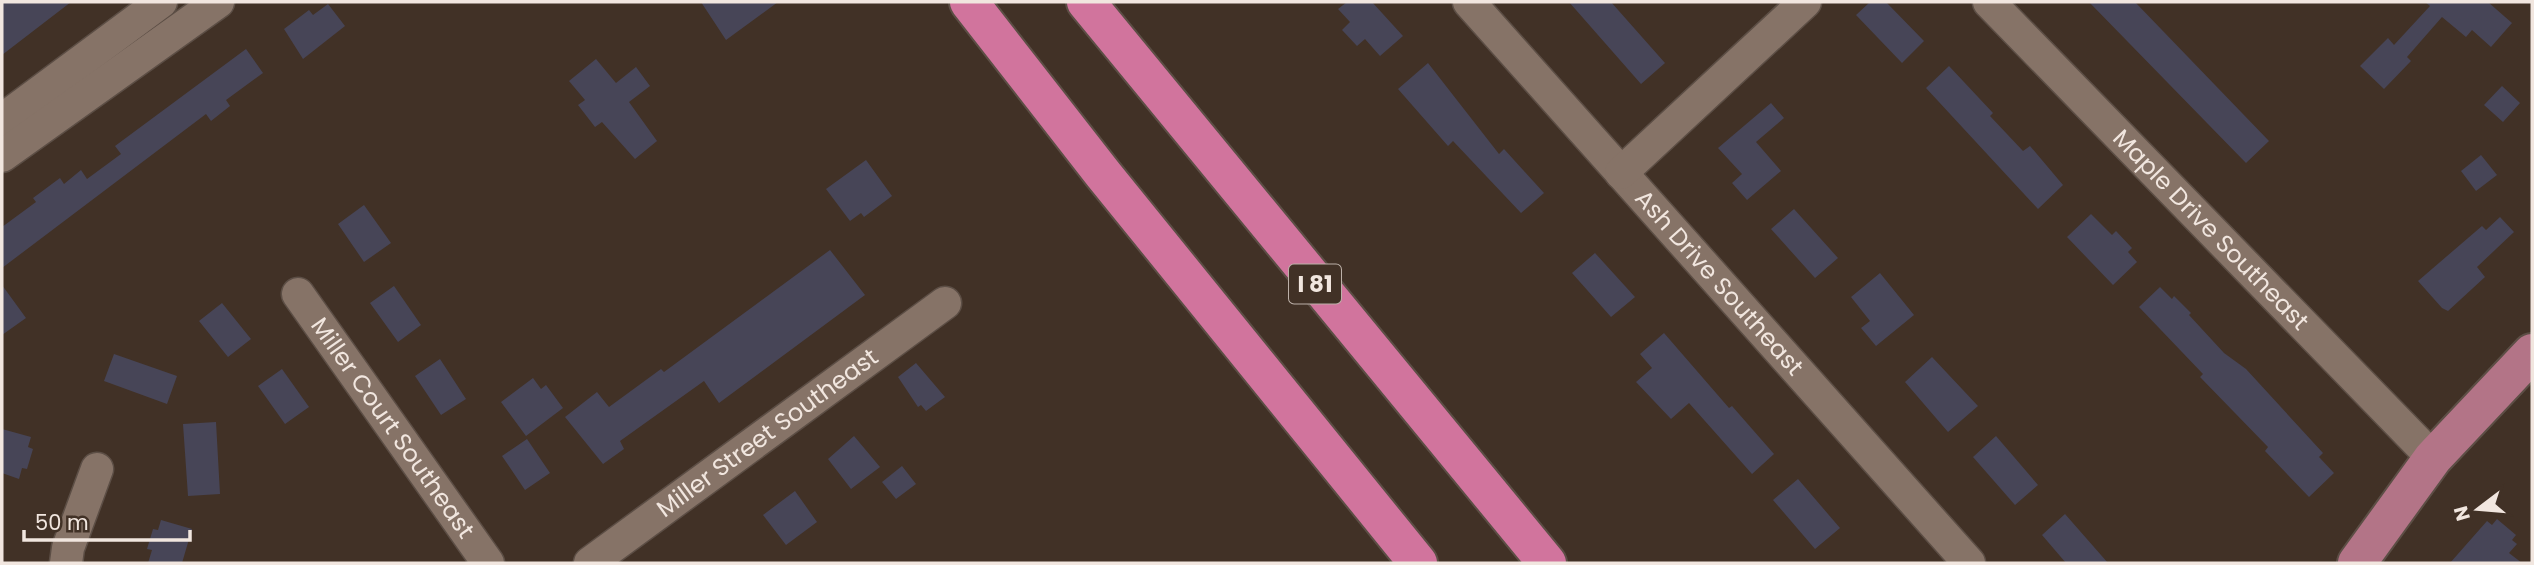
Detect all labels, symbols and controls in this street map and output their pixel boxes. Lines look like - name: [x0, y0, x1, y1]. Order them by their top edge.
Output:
- street label: Maple Drive Southeast: [2106, 122, 2317, 337]
- street label: Ash Drive Southeast: [1628, 182, 1811, 382]
- road number: I 81: [1289, 264, 1341, 304]
- street label: Miller Court Southeast: [304, 311, 482, 545]
- street label: Miller Street Southeast: [650, 340, 885, 525]
- north arrow: [2443, 474, 2513, 544]
- scale bar: [24, 498, 191, 542]
- text: N: [2447, 503, 2477, 524]
- text: 50 m: [35, 508, 89, 537]

